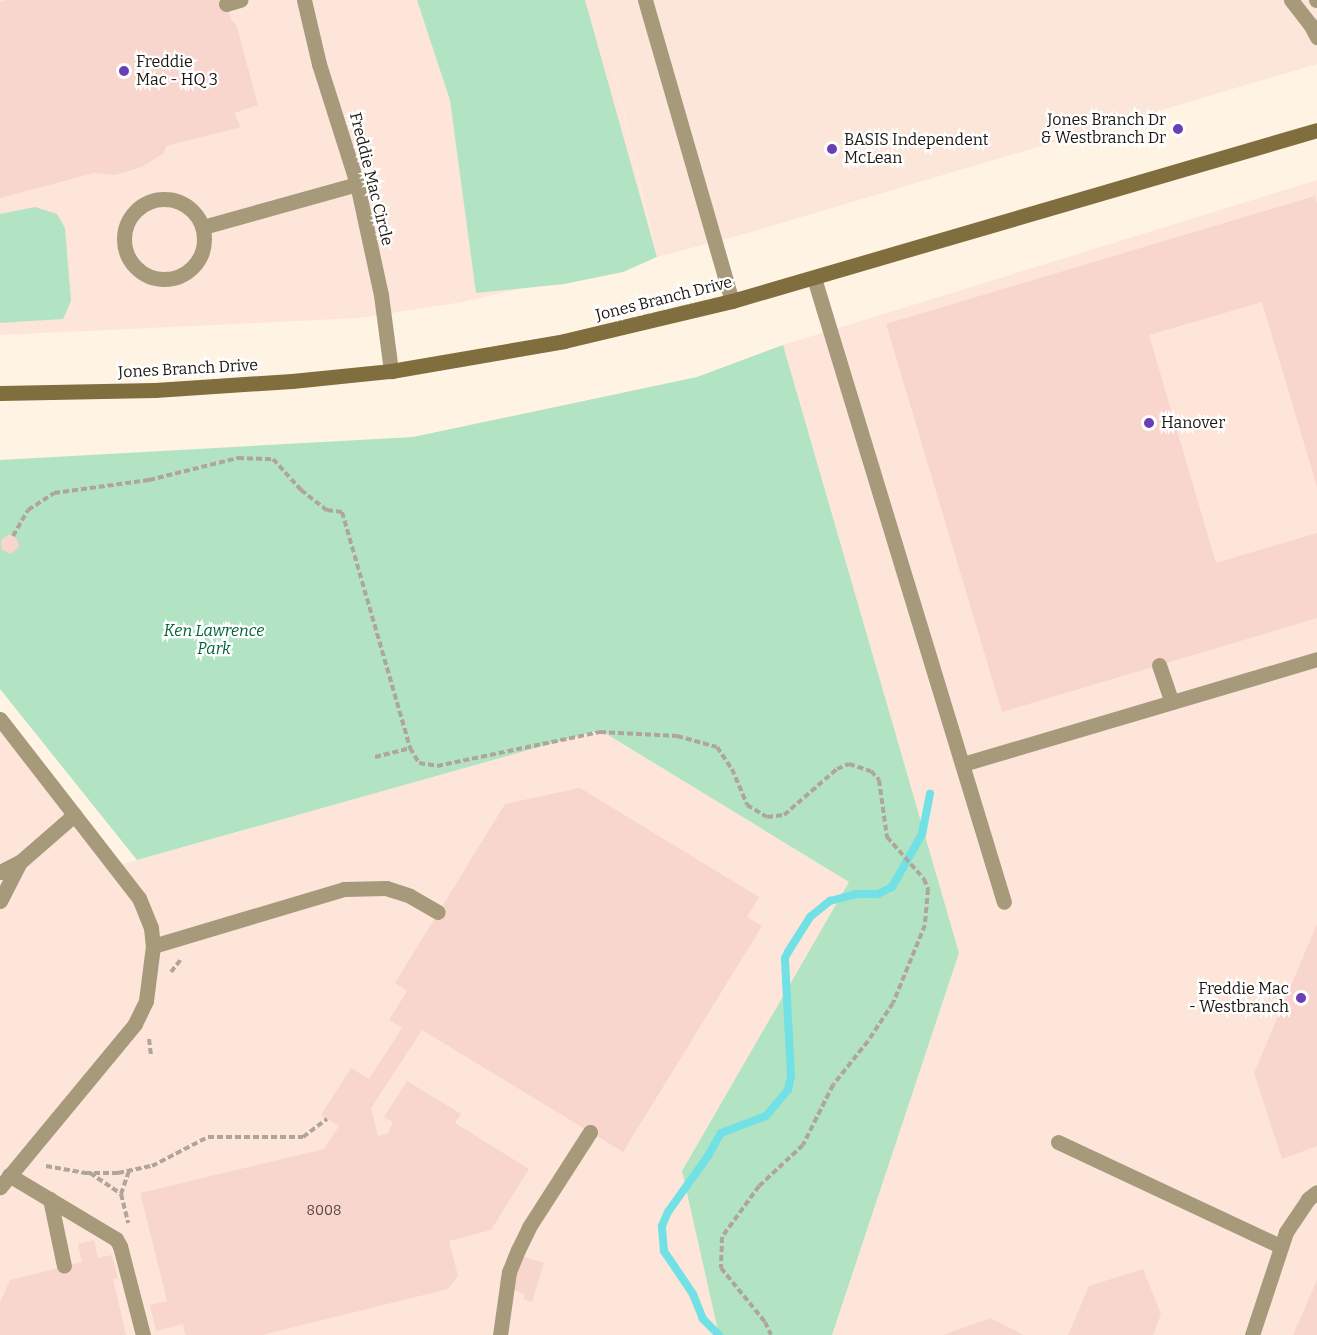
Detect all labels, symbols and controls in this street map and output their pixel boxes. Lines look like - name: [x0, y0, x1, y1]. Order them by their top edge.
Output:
- place label: Freddie Mac - HQ 3: [136, 52, 218, 90]
- marker: Freddie Mac - HQ 3: [117, 64, 131, 78]
- street label: Freddie Mac Circle: [345, 110, 397, 248]
- place label: Jones Branch Dr & Westbranch Dr: [1040, 110, 1166, 148]
- marker: Jones Branch Dr & Westbranch Dr: [1171, 122, 1185, 136]
- place label: BASIS Independent McLean: [844, 130, 989, 168]
- marker: BASIS Independent McLean: [825, 142, 839, 156]
- street label: Jones Branch Drive: [594, 273, 734, 325]
- street label: Jones Branch Drive: [118, 356, 258, 382]
- place label: Hanover: [1161, 413, 1225, 433]
- marker: Hanover: [1142, 416, 1156, 430]
- park label: Ken Lawrence Park: [164, 621, 264, 659]
- place label: Freddie Mac - Westbranch: [1189, 979, 1289, 1017]
- marker: Freddie Mac - Westbranch: [1294, 991, 1308, 1005]
- house number: 8008: [307, 1203, 341, 1219]

